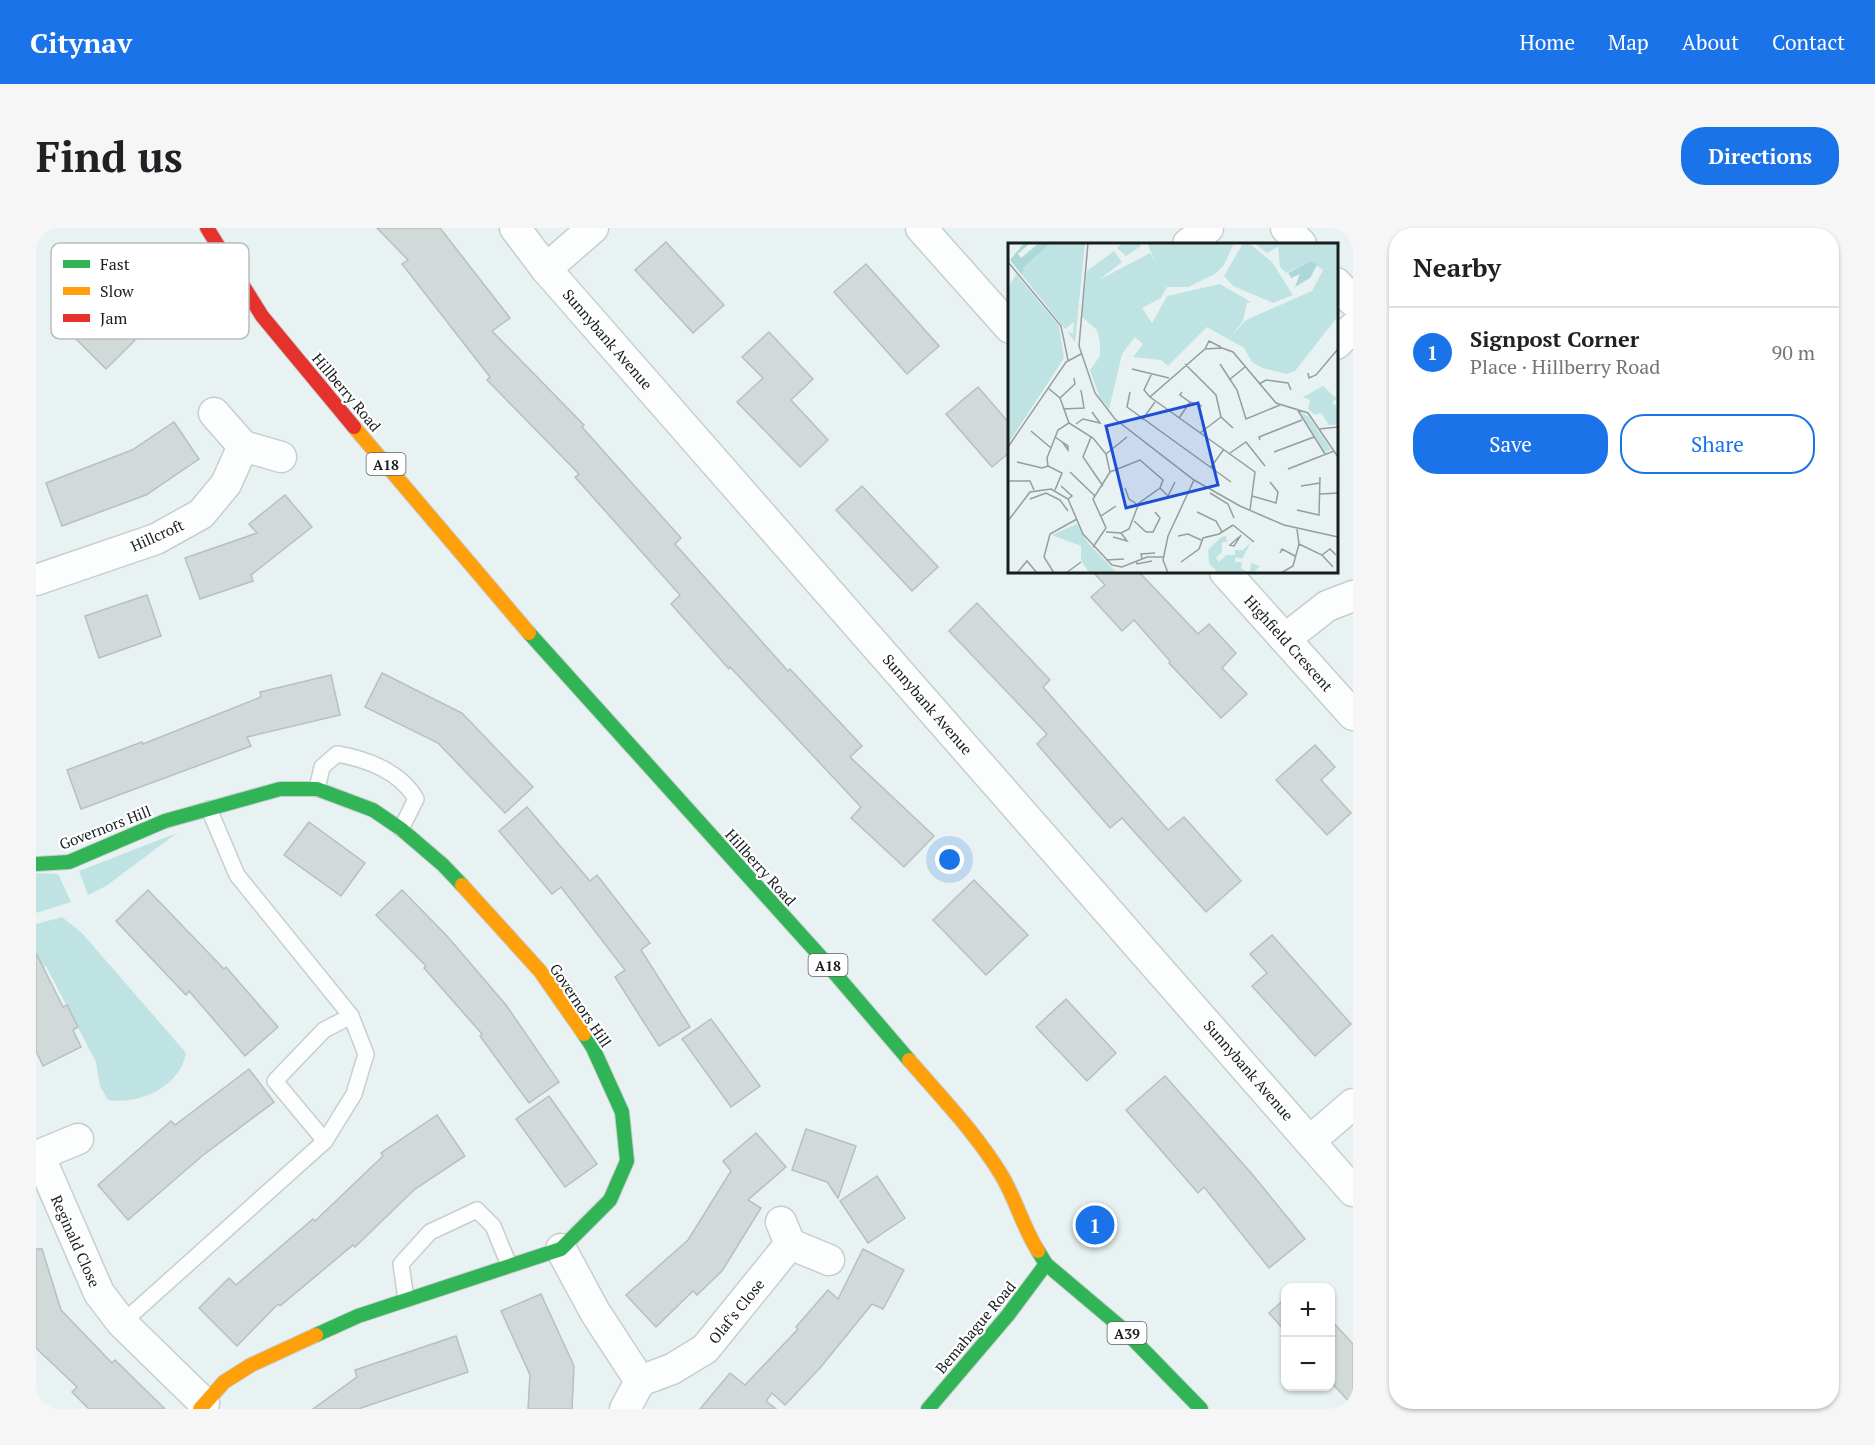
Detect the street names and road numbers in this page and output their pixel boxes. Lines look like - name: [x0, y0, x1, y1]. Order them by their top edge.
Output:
- street label: Sunnybank Avenue: [559, 285, 657, 393]
- street label: Hillberry Road: [308, 349, 386, 435]
- road number: A18: [366, 453, 406, 475]
- street label: Hillcroft: [127, 514, 187, 556]
- street label: Highfield Crescent: [1240, 590, 1338, 696]
- street label: Sunnybank Avenue: [879, 650, 977, 758]
- street label: Governors Hill: [56, 800, 154, 854]
- street label: Hillberry Road: [721, 824, 801, 910]
- road number: A18: [808, 954, 848, 976]
- street label: Governors Hill: [546, 959, 616, 1051]
- street label: Sunnybank Avenue: [1200, 1016, 1298, 1124]
- street label: Reginald Close: [47, 1192, 105, 1290]
- street label: Olaf's Close: [704, 1274, 768, 1348]
- street label: Bemahague Road: [930, 1277, 1020, 1377]
- road number: A39: [1108, 1322, 1146, 1344]

